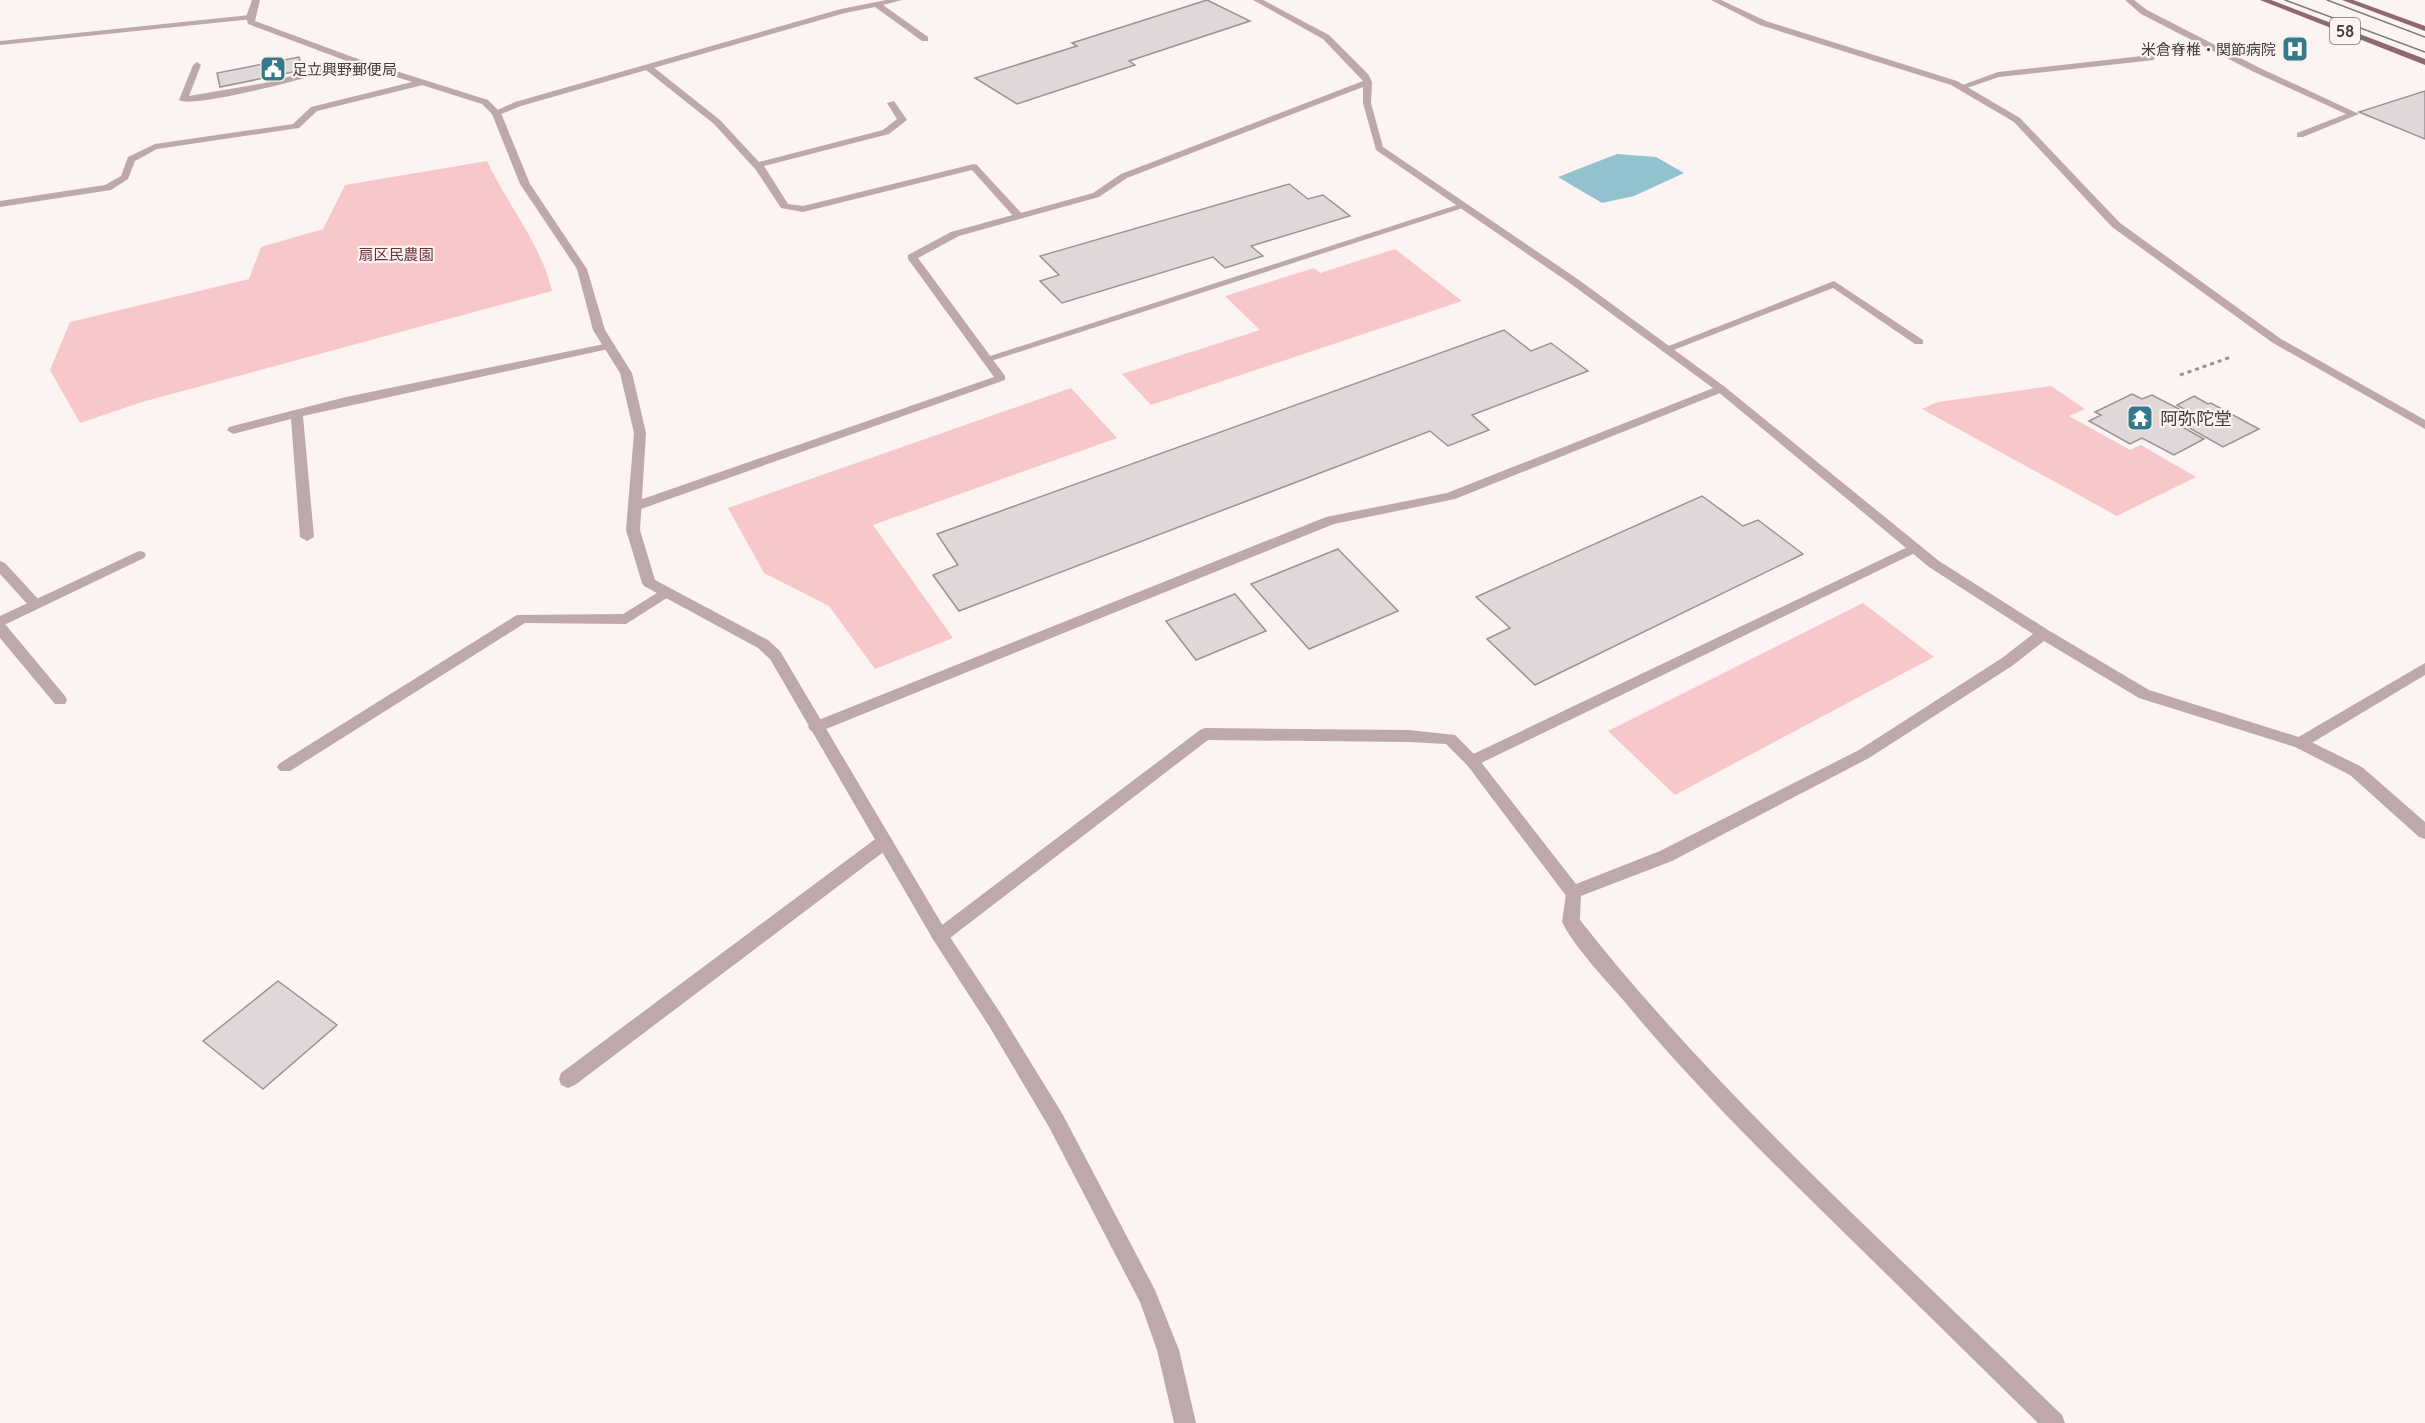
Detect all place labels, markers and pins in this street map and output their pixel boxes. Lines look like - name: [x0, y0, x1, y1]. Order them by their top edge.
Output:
- hospital icon: 米倉脊椎・関節病院: [2280, 34, 2310, 64]
- place label: 米倉脊椎・関節病院: [2141, 40, 2276, 59]
- public building icon: 足立興野郵便局: [258, 54, 288, 84]
- place label: 足立興野郵便局: [292, 60, 397, 79]
- temple icon: 阿弥陀堂: [2125, 403, 2155, 433]
- place label: 阿弥陀堂: [2160, 407, 2232, 430]

